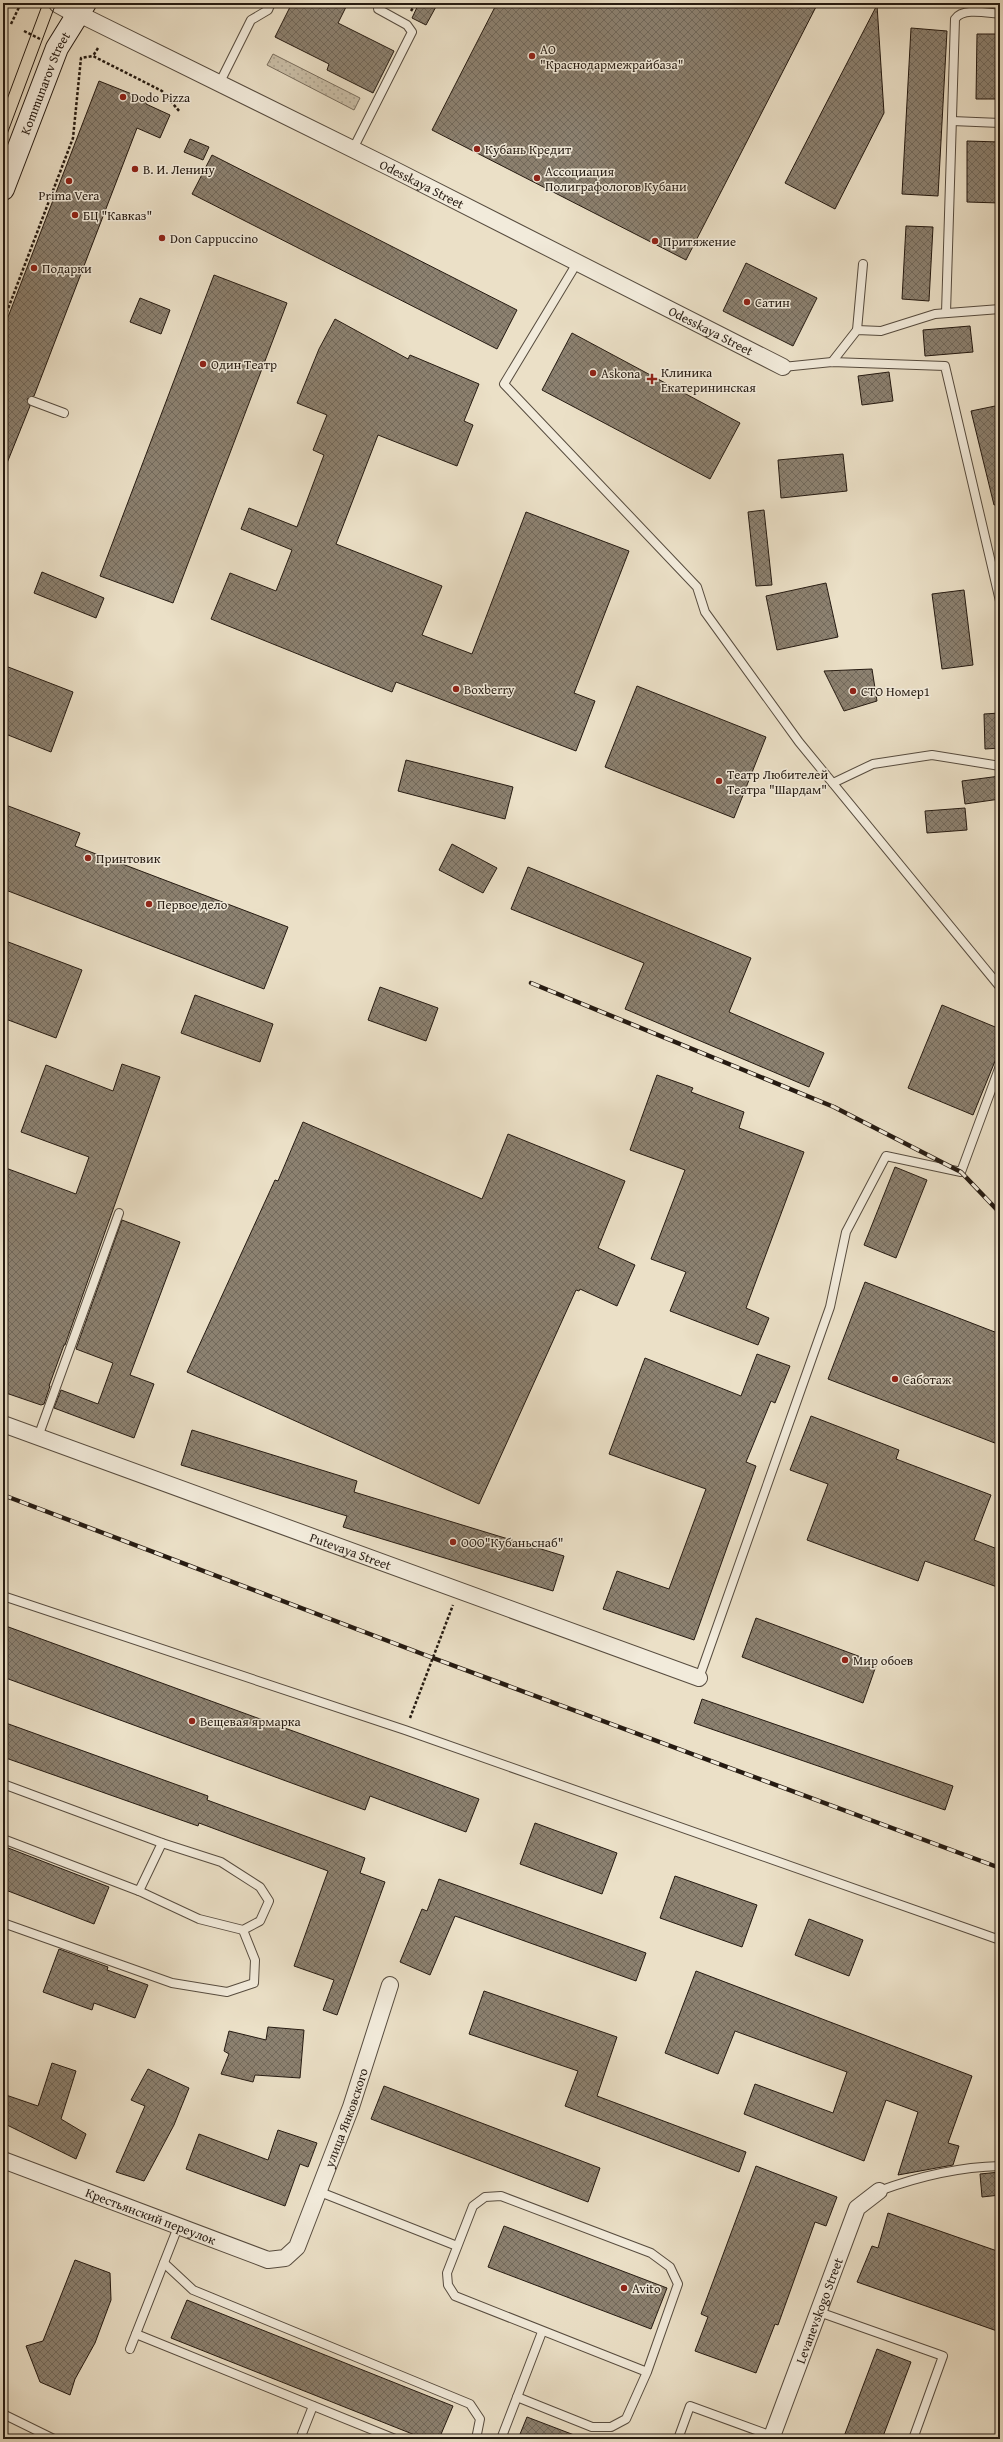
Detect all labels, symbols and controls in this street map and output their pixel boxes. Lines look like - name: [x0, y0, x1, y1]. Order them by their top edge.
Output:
- street label: Kommunarov Street: [15, 27, 75, 137]
- place label: АО "Краснодармежрайбаза": [540, 40, 683, 74]
- marker: АО "Краснодармежрайбаза": [527, 51, 537, 61]
- place label: Dodo Pizza: [131, 88, 191, 107]
- marker: Dodo Pizza: [118, 92, 128, 102]
- place label: Кубань Кредит: [485, 140, 572, 159]
- marker: Кубань Кредит: [472, 144, 482, 154]
- street label: Odesskaya Street: [377, 154, 468, 213]
- place label: В. И. Ленину: [143, 160, 215, 179]
- place label: Ассоциация Полиграфологов Кубани: [545, 162, 687, 196]
- marker: В. И. Ленину: [130, 164, 140, 174]
- marker: Ассоциация Полиграфологов Кубани: [532, 173, 542, 183]
- marker: Prima Vera: [64, 176, 74, 186]
- place label: Prima Vera: [39, 186, 100, 205]
- place label: БЦ "Кавказ": [83, 206, 152, 225]
- marker: БЦ "Кавказ": [70, 210, 80, 220]
- place label: Don Cappuccino: [170, 229, 258, 248]
- place label: Притяжение: [663, 232, 736, 251]
- marker: Don Cappuccino: [157, 233, 167, 243]
- marker: Притяжение: [650, 236, 660, 246]
- place label: Подарки: [42, 259, 92, 278]
- marker: Подарки: [29, 263, 39, 273]
- place label: Сатин: [755, 293, 790, 312]
- marker: Сатин: [742, 297, 752, 307]
- street label: Odesskaya Street: [665, 301, 757, 360]
- place label: Один Театр: [211, 355, 277, 374]
- marker: Один Театр: [198, 359, 208, 369]
- place label: Клиника Екатерининская: [661, 363, 756, 397]
- place label: Askona: [601, 364, 641, 383]
- marker: Askona: [588, 368, 598, 378]
- marker: Клиника Екатерининская: [646, 373, 658, 385]
- place label: Boxberry: [464, 680, 515, 699]
- place label: СТО Номер1: [861, 682, 930, 701]
- marker: Boxberry: [451, 684, 461, 694]
- marker: СТО Номер1: [848, 686, 858, 696]
- place label: Театр Любителей Театра "Шардам": [727, 765, 828, 799]
- marker: Театр Любителей Театра "Шардам": [714, 776, 724, 786]
- place label: Принтовик: [96, 849, 161, 868]
- marker: Принтовик: [83, 853, 93, 863]
- place label: Первое дело: [157, 895, 228, 914]
- marker: Первое дело: [144, 899, 154, 909]
- place label: Саботаж: [903, 1370, 952, 1389]
- marker: Саботаж: [890, 1374, 900, 1384]
- street label: Putevaya Street: [307, 1527, 394, 1575]
- place label: ООО"Кубаньснаб": [461, 1533, 563, 1552]
- marker: ООО"Кубаньснаб": [448, 1537, 458, 1547]
- place label: Мир обоев: [853, 1651, 913, 1670]
- marker: Мир обоев: [840, 1655, 850, 1665]
- place label: Вещевая ярмарка: [200, 1712, 301, 1731]
- marker: Вещевая ярмарка: [187, 1716, 197, 1726]
- street label: улица Янковского: [319, 2065, 372, 2171]
- street label: Крестьянский переулок: [83, 2183, 219, 2249]
- street label: Levanevskogo Street: [790, 2255, 847, 2366]
- place label: Avito: [632, 2279, 661, 2298]
- marker: Avito: [619, 2283, 629, 2293]

